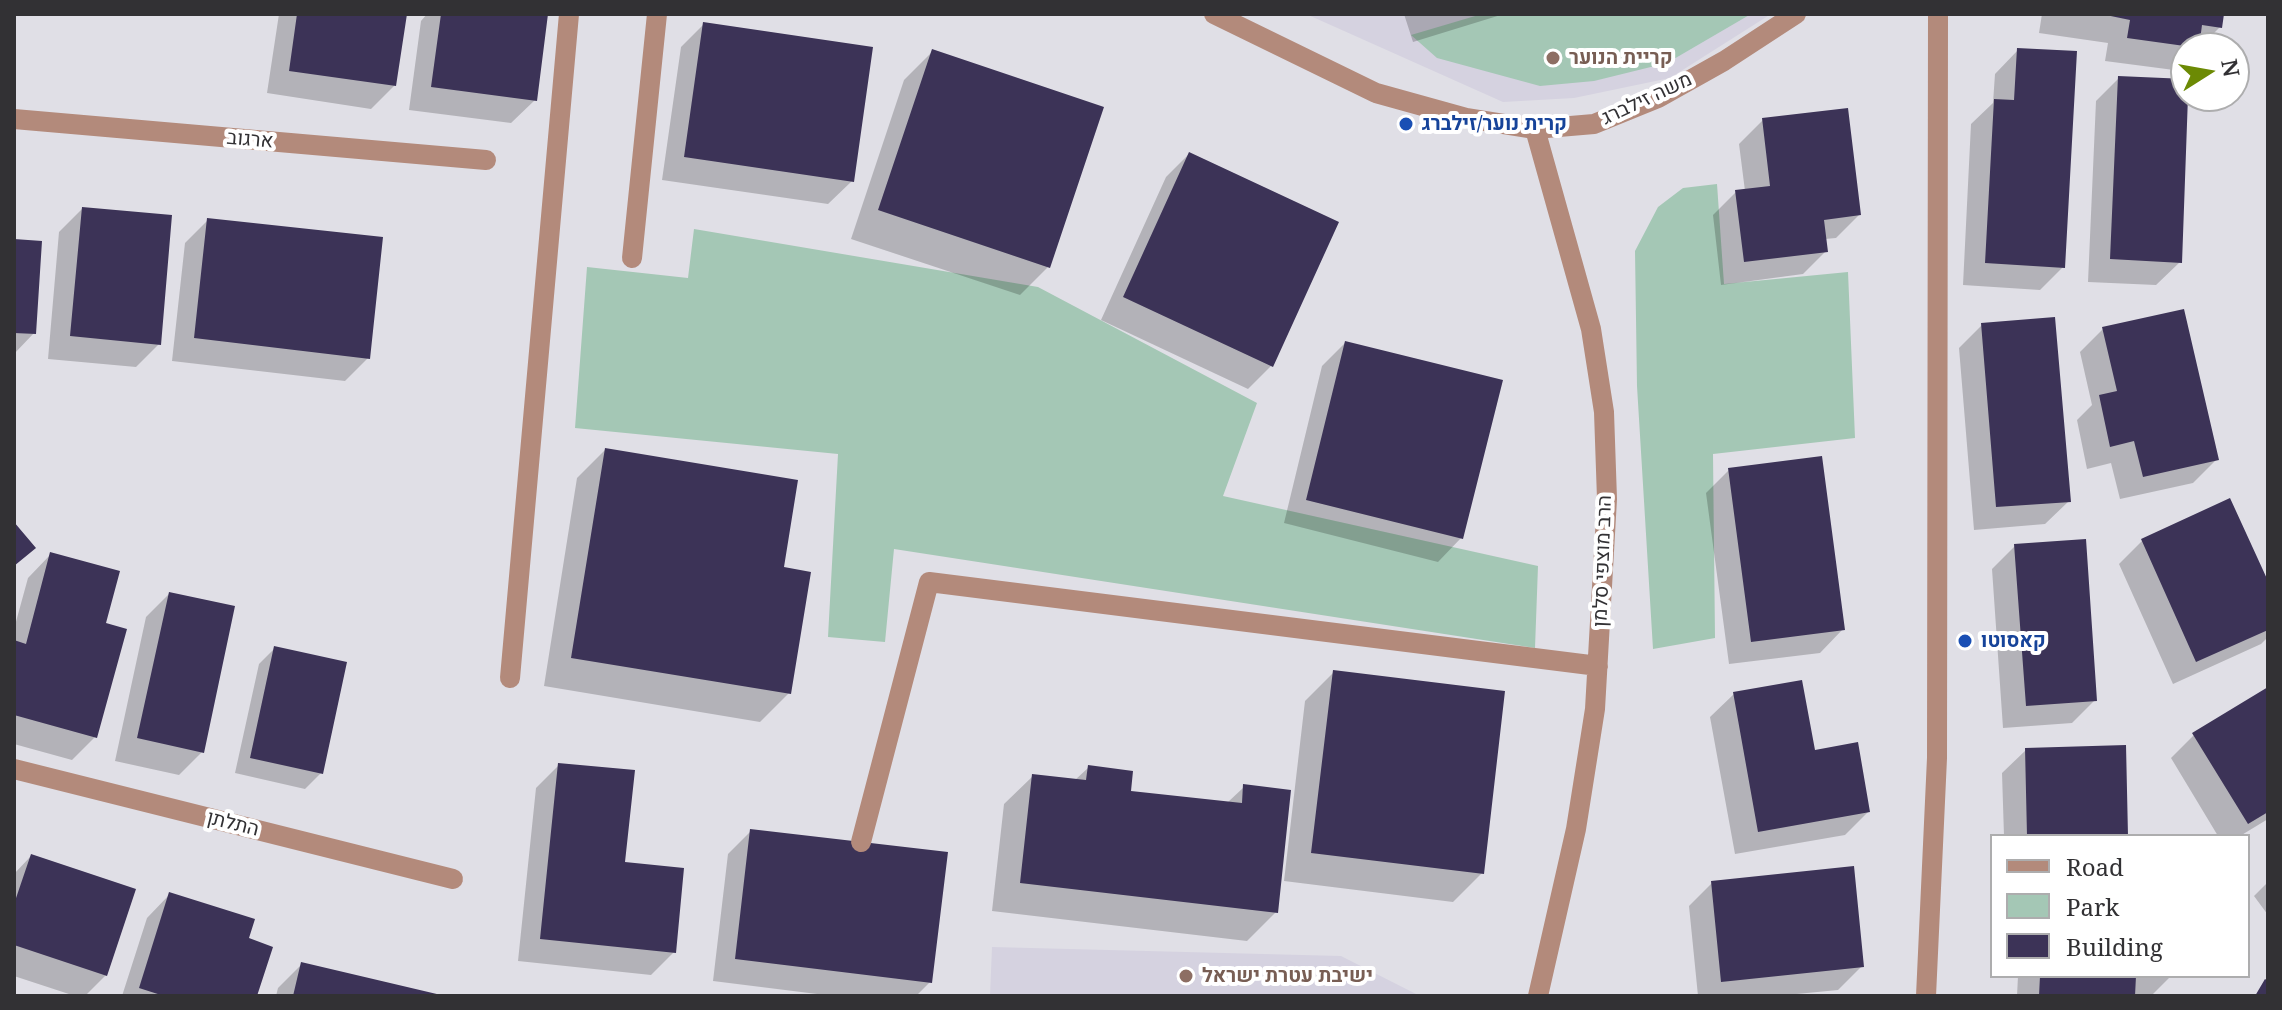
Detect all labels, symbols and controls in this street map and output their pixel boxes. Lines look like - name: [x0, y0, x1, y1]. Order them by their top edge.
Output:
- north arrow: [2170, 32, 2250, 112]
- place label: קריית הנוער: [1569, 46, 1673, 70]
- marker: קריית הנוער: [1544, 49, 1562, 67]
- text: N: [2215, 56, 2248, 79]
- street label: משה זילברג: [1598, 68, 1696, 130]
- place label: קרית נוער/זילברג: [1422, 112, 1567, 136]
- marker: קרית נוער/זילברג: [1397, 115, 1415, 133]
- street label: ארגוב: [226, 126, 274, 154]
- street label: הרב מוצפי סלמן: [1589, 495, 1617, 627]
- place label: קאסוטו: [1981, 629, 2046, 653]
- marker: קאסוטו: [1956, 632, 1974, 650]
- street label: התלתן: [204, 806, 262, 842]
- legend: [1990, 834, 2250, 978]
- text: Road: [2066, 850, 2124, 883]
- text: Park: [2066, 890, 2119, 923]
- text: Building: [2066, 930, 2163, 963]
- place label: ישיבת עטרת ישראל: [1202, 964, 1373, 988]
- marker: ישיבת עטרת ישראל: [1177, 967, 1195, 985]

